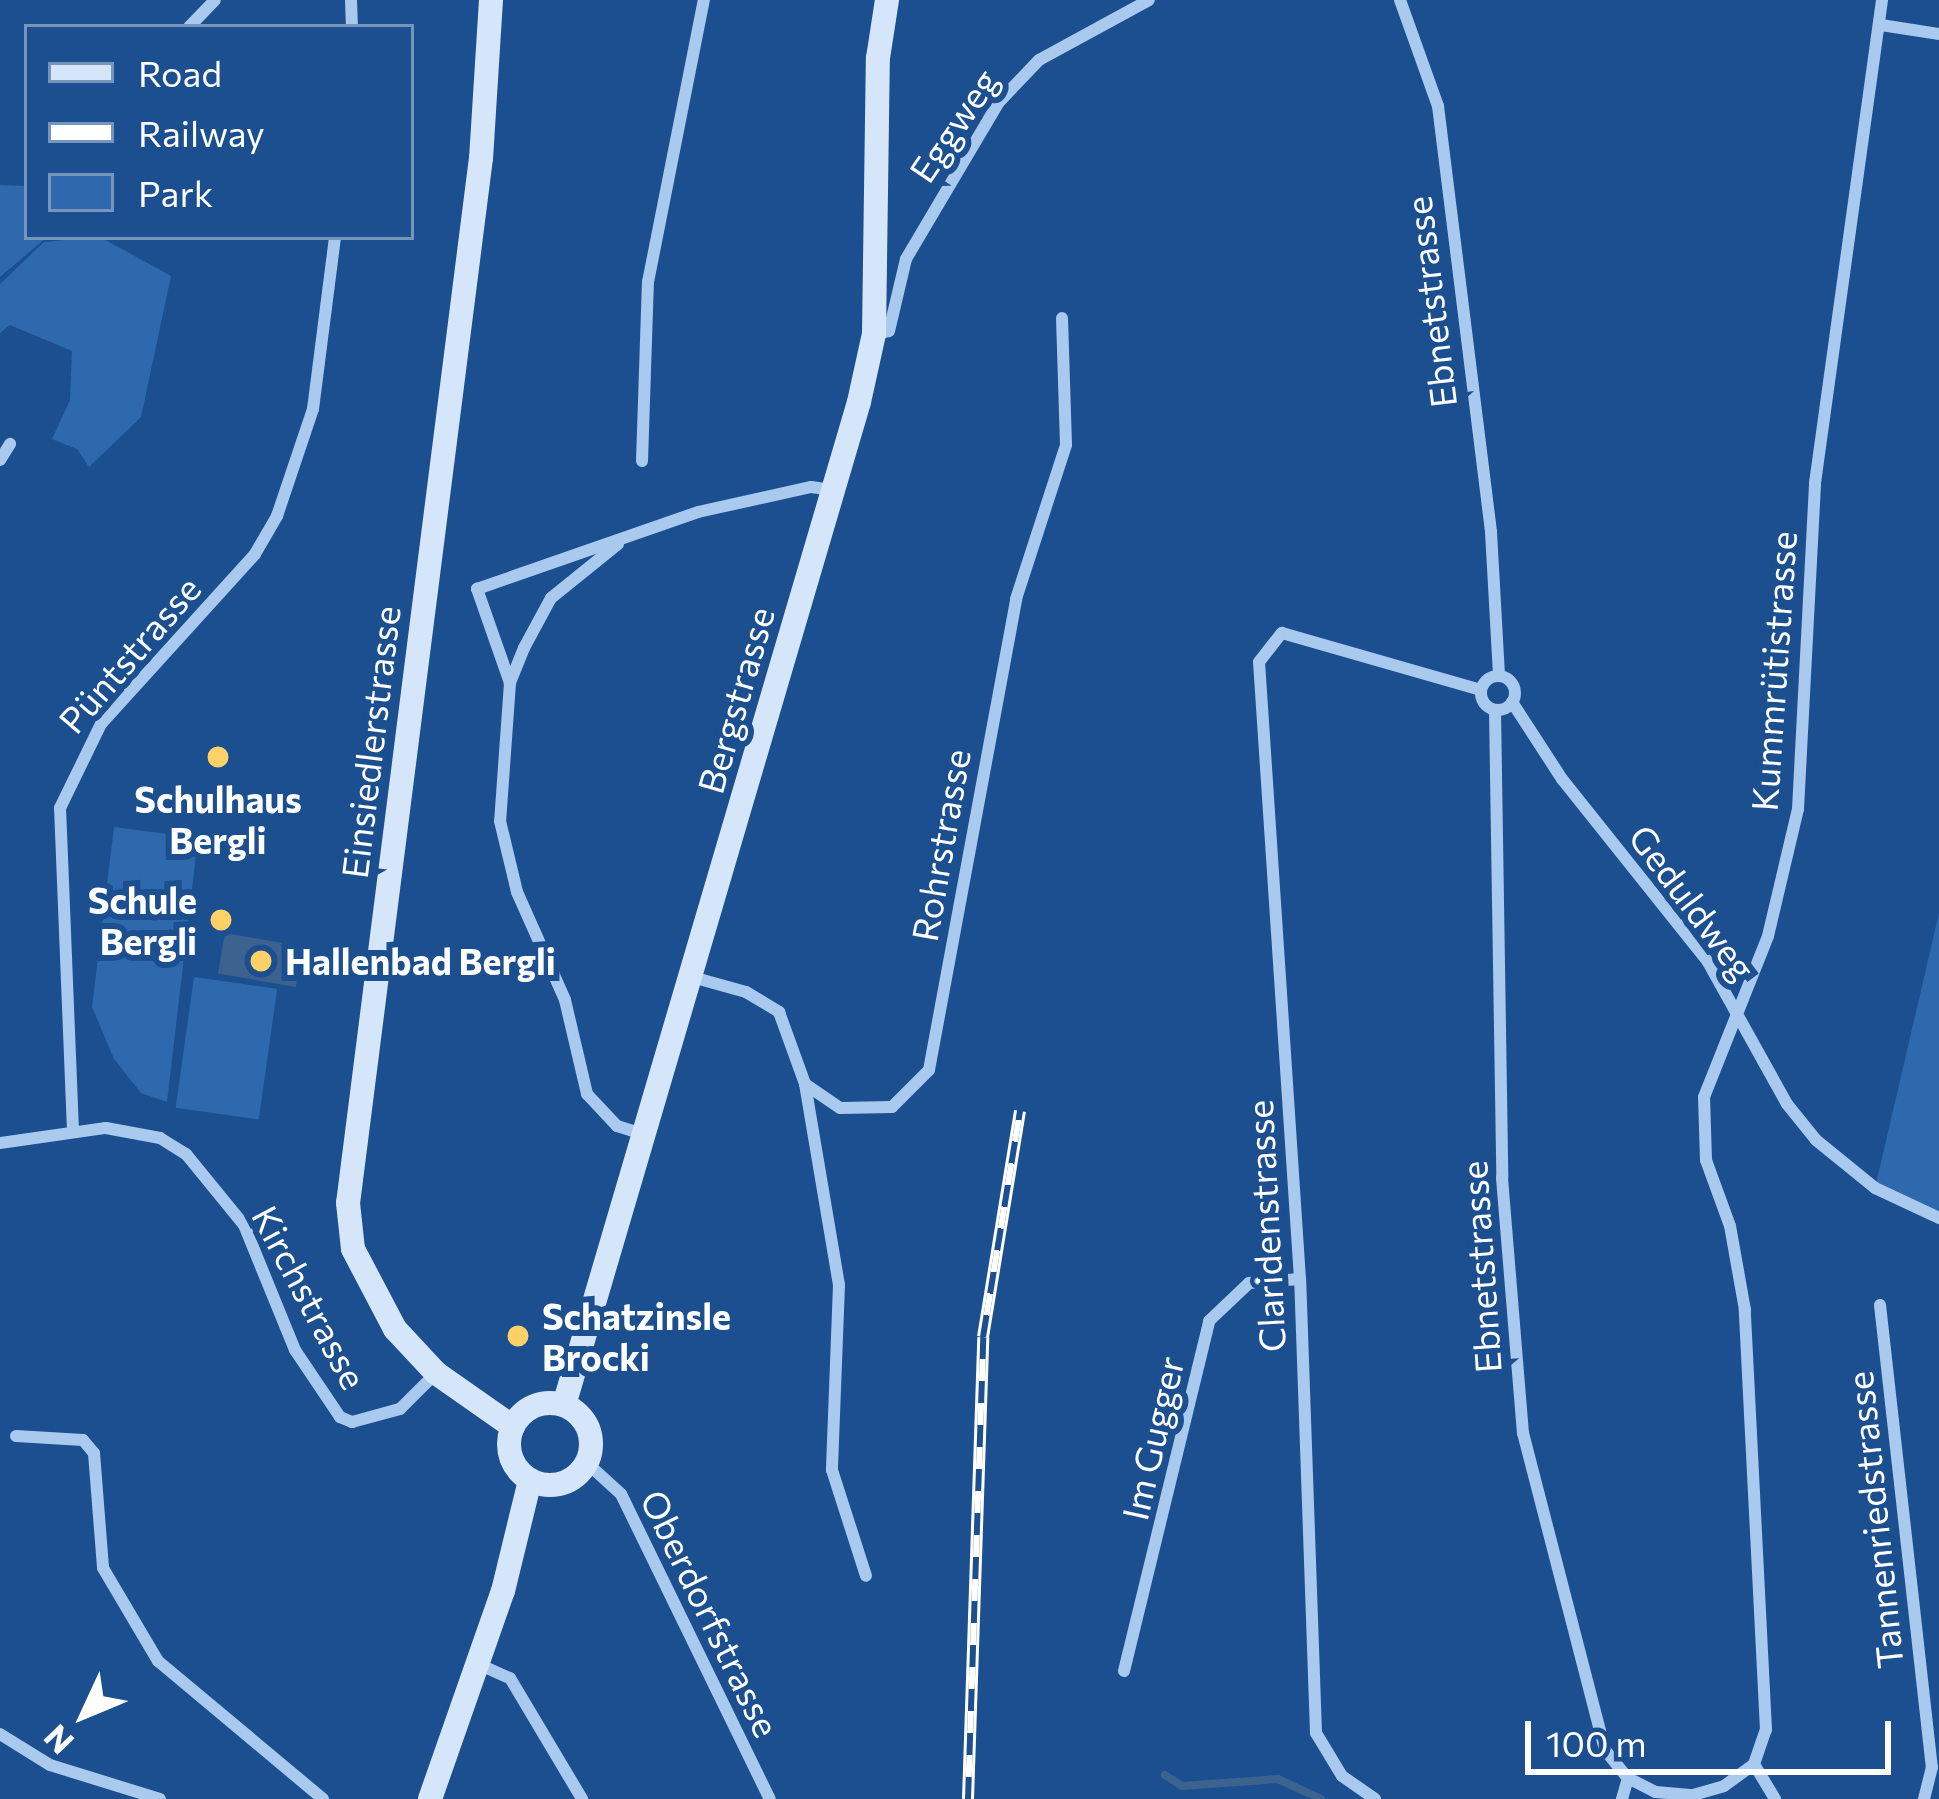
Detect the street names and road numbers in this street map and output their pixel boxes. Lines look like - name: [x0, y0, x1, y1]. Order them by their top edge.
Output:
- street label: Eggweg: [900, 60, 1006, 190]
- street label: Ebnetstrasse: [1396, 194, 1464, 410]
- street label: Kummrütistrasse: [1742, 529, 1804, 813]
- street label: Püntstrasse: [49, 567, 209, 741]
- street label: Bergstrasse: [688, 602, 782, 798]
- street label: Einsiedlerstrasse: [332, 603, 408, 881]
- street label: Rohrstrasse: [902, 746, 978, 944]
- street label: Geduldweg: [1621, 816, 1765, 988]
- street label: Claridenstrasse: [1237, 1099, 1293, 1353]
- street label: Ebnetstrasse: [1451, 1160, 1509, 1374]
- street label: Kirchstrasse: [244, 1198, 376, 1396]
- street label: Im Gugger: [1112, 1352, 1192, 1524]
- street label: Tannenriedstrasse: [1837, 1369, 1911, 1671]
- street label: Oberdorfstrasse: [633, 1482, 789, 1744]

